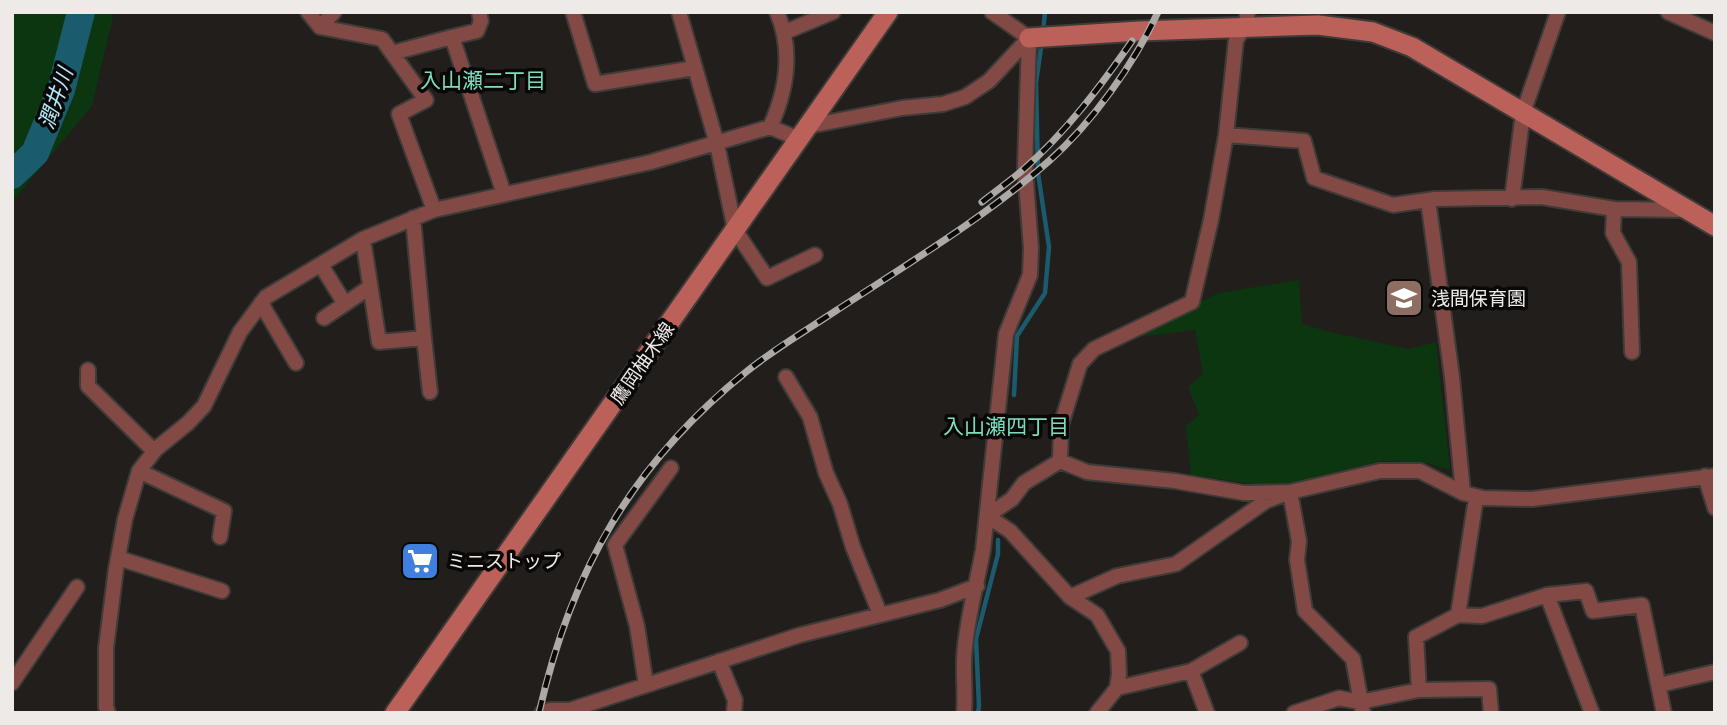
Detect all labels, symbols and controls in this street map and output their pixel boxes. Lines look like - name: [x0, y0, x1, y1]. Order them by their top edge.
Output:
- water label: 潤井川: [33, 62, 77, 132]
- district label: 入山瀬二丁目: [420, 68, 546, 92]
- school or university icon: 浅間保育園: [1383, 277, 1425, 319]
- place label: 浅間保育園: [1431, 287, 1526, 309]
- street label: 鷹岡柚木線: [606, 318, 678, 408]
- district label: 入山瀬四丁目: [943, 414, 1069, 438]
- supermarket icon: ミニストップ: [399, 540, 441, 582]
- place label: ミニストップ: [447, 550, 561, 572]

